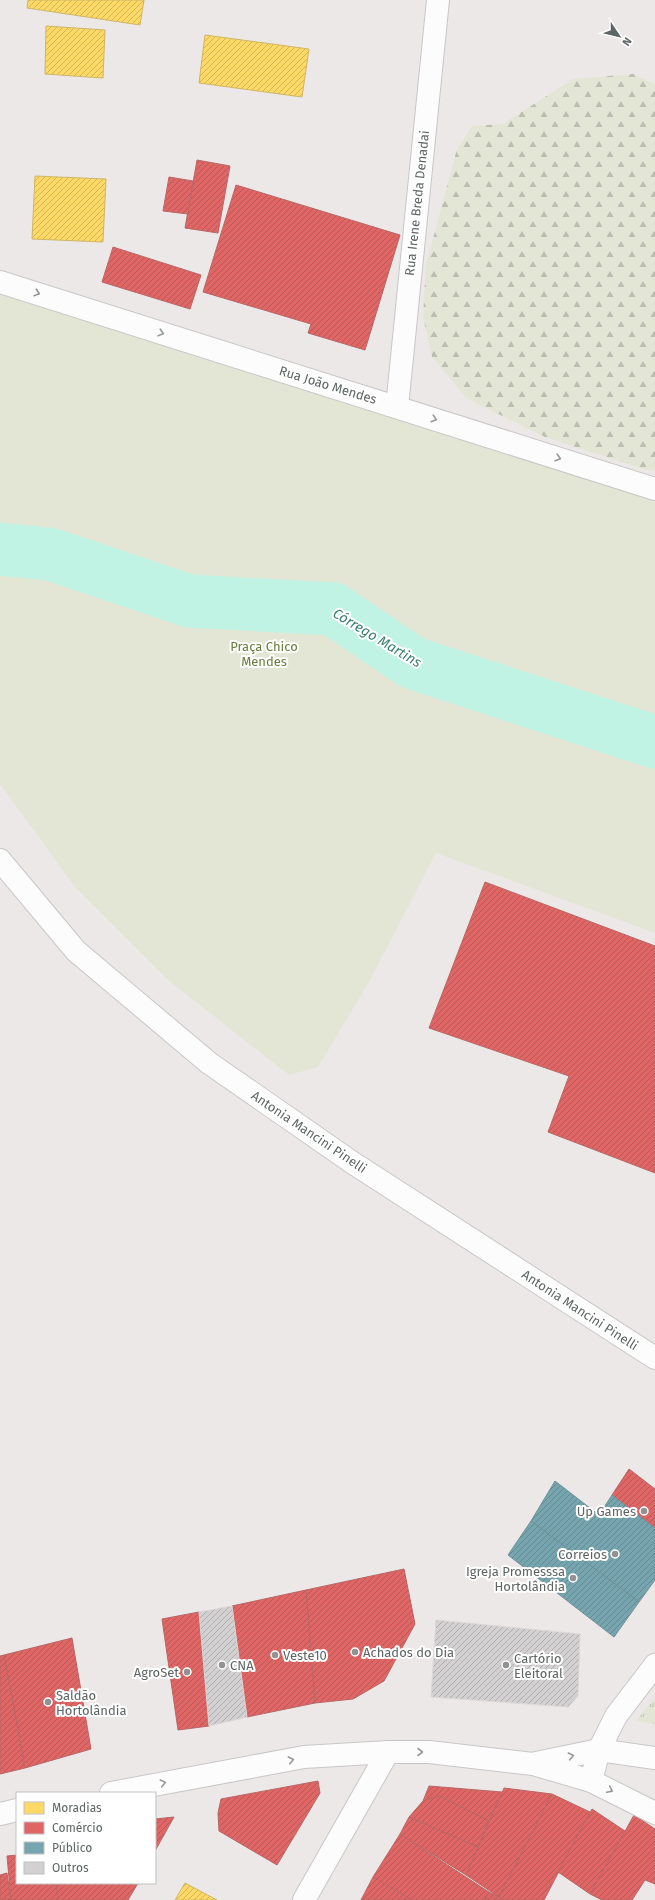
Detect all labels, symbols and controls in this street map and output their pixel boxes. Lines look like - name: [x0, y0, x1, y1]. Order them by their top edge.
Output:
- north arrow: [599, 16, 639, 56]
- text: N: [619, 35, 634, 48]
- street label: Rua Irene Breda Denadai: [402, 130, 432, 276]
- one-way arrow: [34, 289, 41, 297]
- one-way arrow: [158, 328, 165, 337]
- street label: Rua João Mendes: [277, 363, 379, 407]
- one-way arrow: [430, 414, 437, 423]
- one-way arrow: [554, 453, 561, 462]
- water label: Córrego Martins: [330, 605, 425, 671]
- park label: Praça Chico Mendes: [230, 639, 298, 669]
- street label: Antonia Mancini Pinelli: [249, 1088, 369, 1176]
- street label: Antonia Mancini Pinelli: [519, 1267, 641, 1353]
- place label: Up Games: [577, 1504, 636, 1519]
- marker: Up Games: [639, 1506, 649, 1516]
- place label: Correios: [558, 1547, 607, 1562]
- marker: Correios: [610, 1549, 620, 1559]
- place label: Igreja Promesssa Hortolândia: [466, 1564, 565, 1594]
- marker: Igreja Promesssa Hortolândia: [568, 1573, 578, 1583]
- place label: Achados do Dia: [363, 1645, 454, 1660]
- marker: Achados do Dia: [350, 1647, 360, 1657]
- place label: Veste10: [283, 1648, 327, 1663]
- marker: Veste10: [270, 1650, 280, 1660]
- place label: Cartório Eleitoral: [514, 1651, 563, 1681]
- place label: CNA: [230, 1658, 254, 1673]
- marker: CNA: [217, 1660, 227, 1670]
- marker: Cartório Eleitoral: [501, 1660, 511, 1670]
- place label: AgroSet: [134, 1665, 179, 1680]
- marker: AgroSet: [182, 1667, 192, 1677]
- place label: Saldão Hortolândia: [56, 1688, 127, 1718]
- marker: Saldão Hortolândia: [43, 1697, 53, 1707]
- one-way arrow: [417, 1748, 423, 1756]
- one-way arrow: [568, 1752, 575, 1760]
- one-way arrow: [288, 1756, 294, 1764]
- one-way arrow: [160, 1780, 166, 1788]
- one-way arrow: [606, 1785, 613, 1793]
- legend: [16, 1792, 156, 1884]
- text: Moradias: [52, 1801, 102, 1815]
- text: Comércio: [52, 1821, 103, 1835]
- text: Público: [52, 1841, 92, 1855]
- text: Outros: [52, 1861, 89, 1875]

